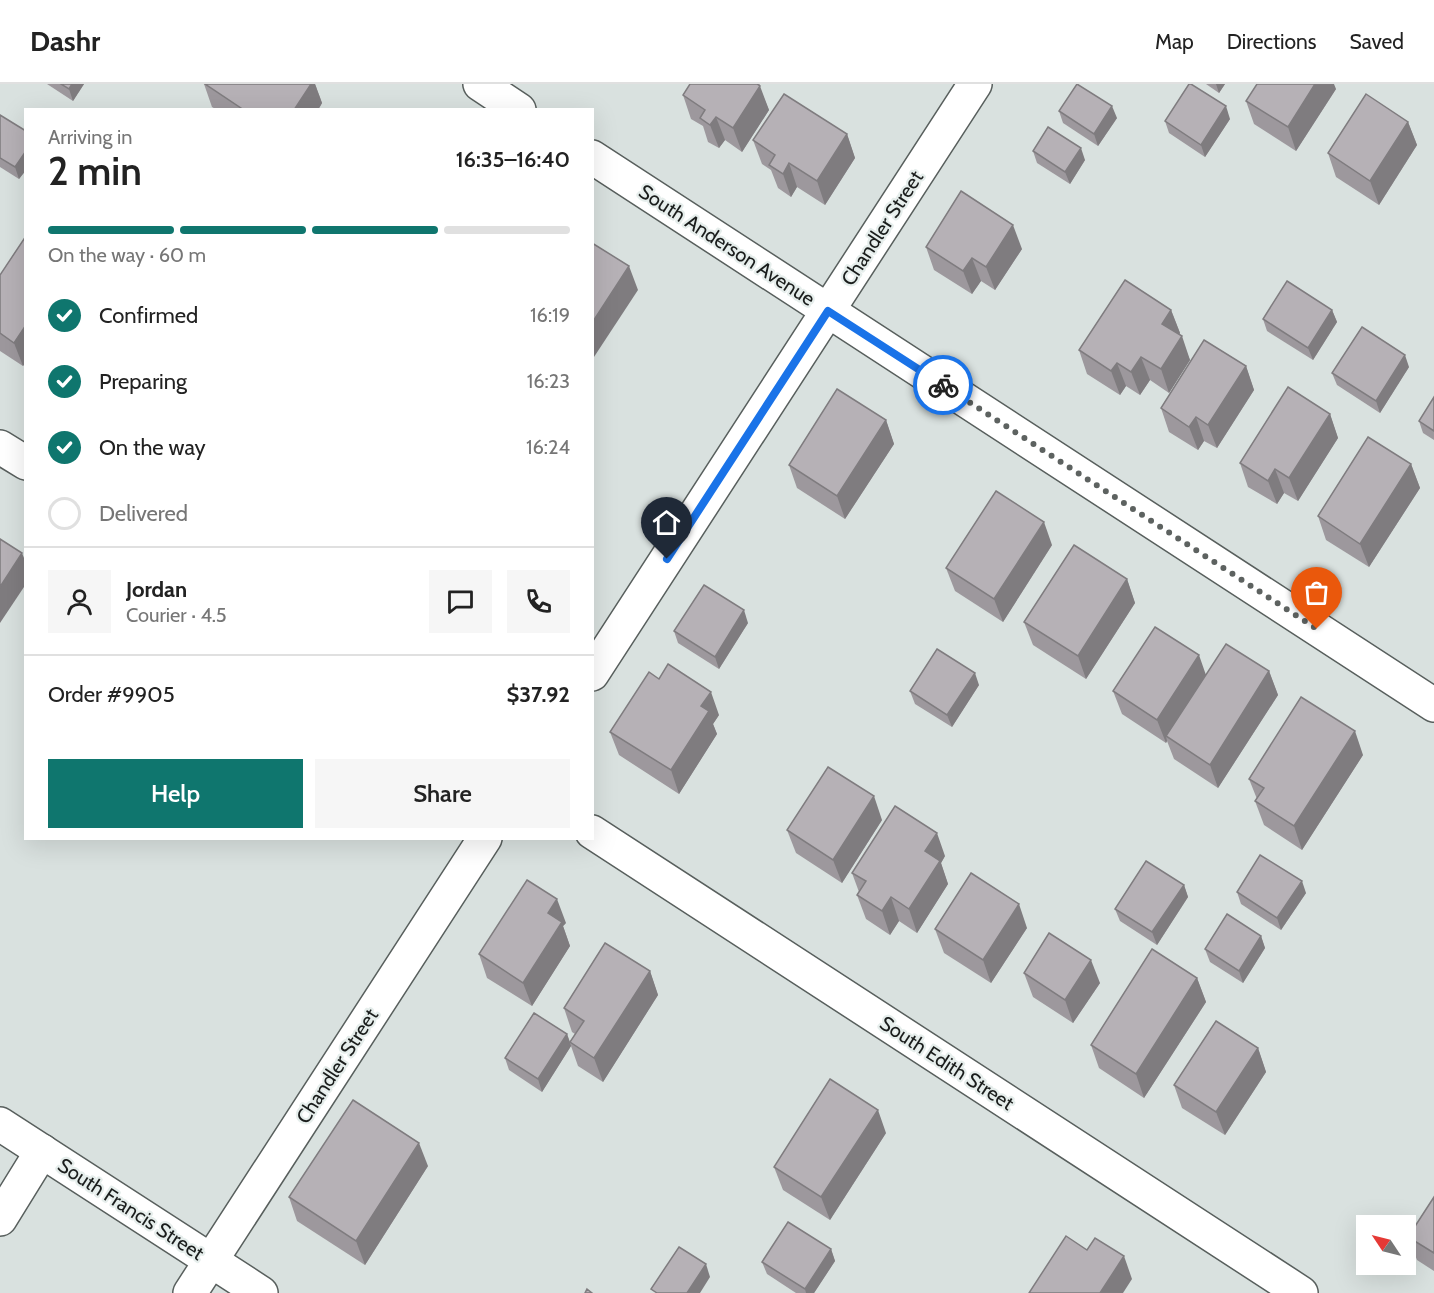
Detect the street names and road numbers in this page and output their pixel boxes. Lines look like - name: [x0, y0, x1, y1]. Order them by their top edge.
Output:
- street label: Chandler Street: [836, 166, 928, 290]
- street label: South Anderson Avenue: [635, 179, 819, 311]
- street label: Chandler Street: [291, 1004, 383, 1128]
- street label: South Edith Street: [876, 1011, 1019, 1115]
- street label: South Francis Street: [53, 1153, 209, 1265]

